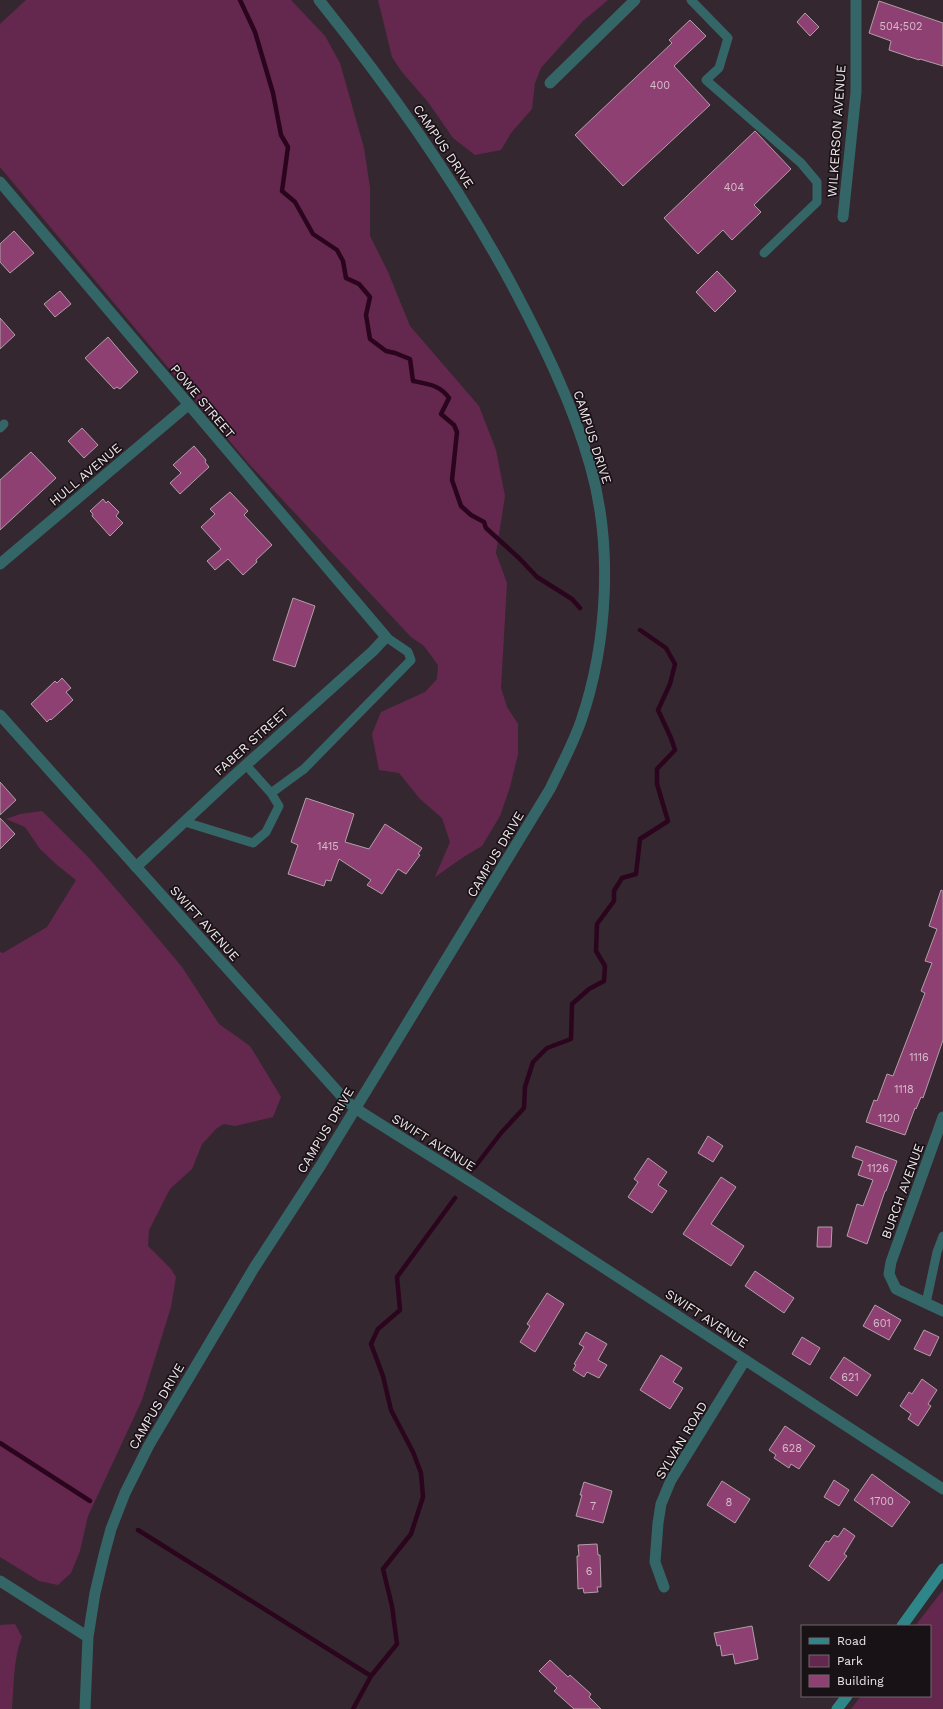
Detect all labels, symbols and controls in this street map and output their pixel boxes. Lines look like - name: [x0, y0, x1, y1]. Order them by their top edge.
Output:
- house number: 504;502: [880, 20, 922, 33]
- street label: WILKERSON AVENUE: [824, 64, 849, 198]
- house number: 400: [650, 79, 670, 92]
- street label: CAMPUS DRIVE: [410, 102, 477, 191]
- house number: 404: [724, 181, 744, 194]
- street label: POWE STREET: [167, 361, 238, 441]
- street label: CAMPUS DRIVE: [570, 389, 615, 486]
- street label: HULL AVENUE: [46, 440, 124, 509]
- street label: FABER STREET: [211, 704, 292, 779]
- street label: CAMPUS DRIVE: [464, 809, 527, 900]
- house number: 1415: [317, 840, 339, 853]
- street label: SWIFT AVENUE: [167, 883, 242, 964]
- house number: 1116: [909, 1051, 929, 1064]
- house number: 1118: [894, 1083, 914, 1096]
- street label: CAMPUS DRIVE: [294, 1085, 357, 1176]
- street label: SWIFT AVENUE: [389, 1111, 478, 1174]
- house number: 1120: [878, 1112, 900, 1125]
- street label: BURCH AVENUE: [878, 1142, 927, 1241]
- house number: 1126: [867, 1162, 889, 1175]
- street label: SWIFT AVENUE: [663, 1286, 751, 1351]
- house number: 601: [873, 1317, 891, 1330]
- street label: CAMPUS DRIVE: [126, 1360, 187, 1452]
- house number: 621: [841, 1371, 859, 1384]
- street label: SYLVAN ROAD: [652, 1399, 710, 1482]
- house number: 628: [782, 1442, 802, 1455]
- house number: 1700: [870, 1495, 894, 1508]
- house number: 8: [726, 1496, 733, 1509]
- house number: 7: [590, 1500, 596, 1513]
- house number: 6: [586, 1565, 593, 1578]
- legend: [801, 1625, 931, 1697]
- text: Road: [837, 1634, 866, 1648]
- text: Park: [837, 1654, 863, 1668]
- text: Building: [837, 1674, 884, 1688]

